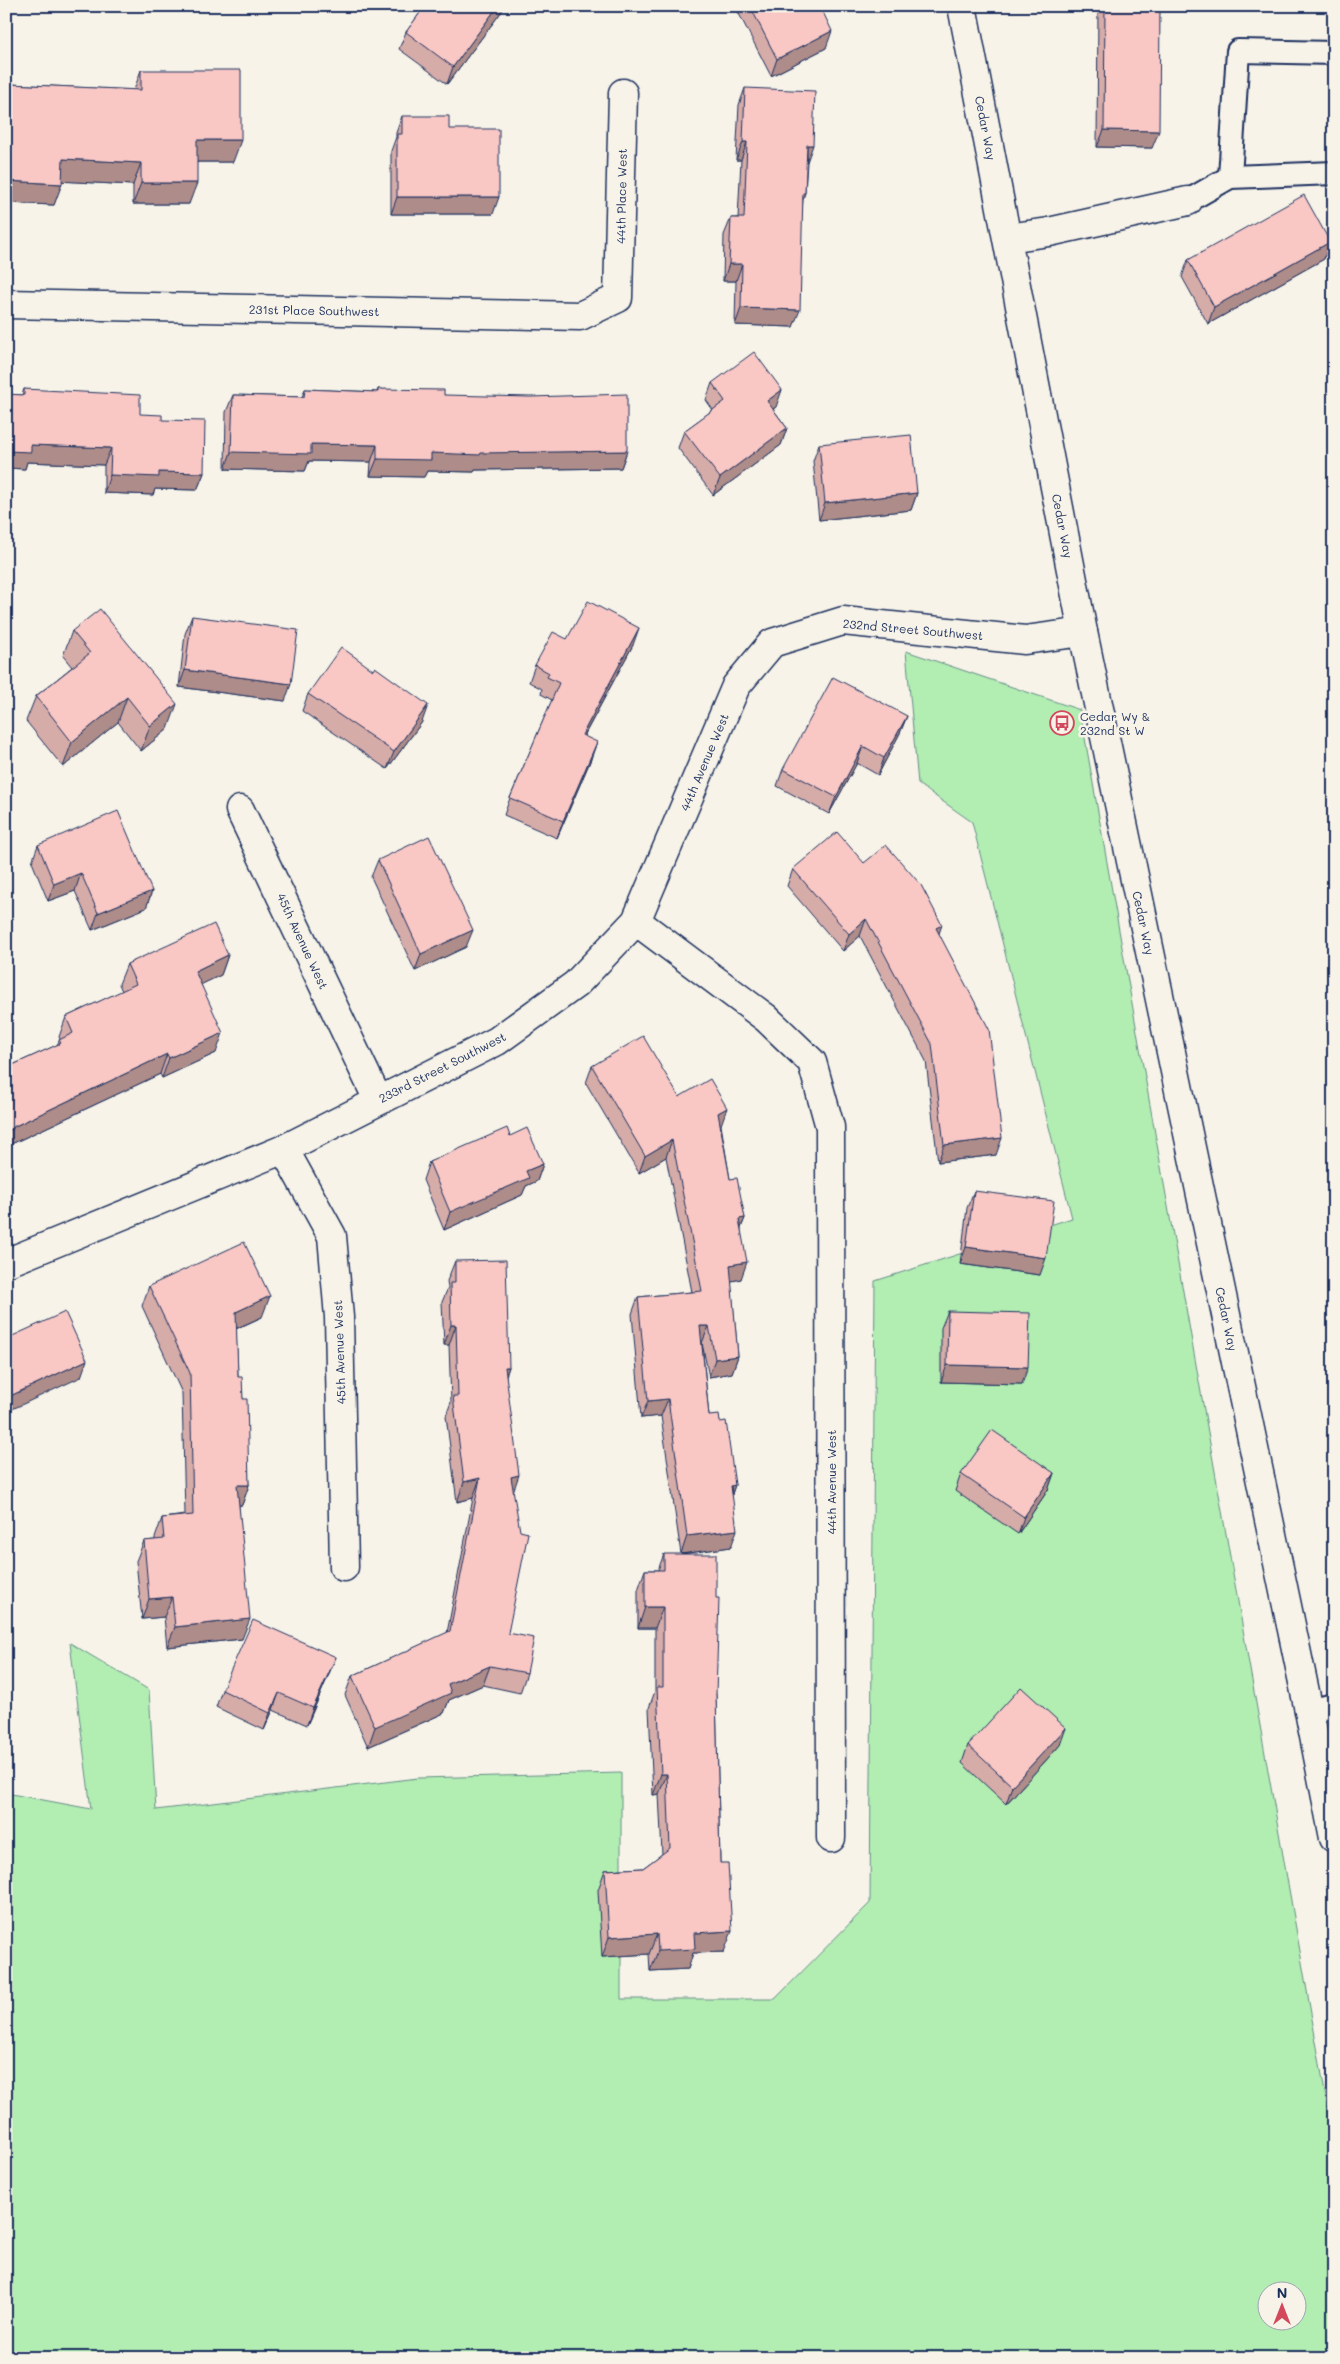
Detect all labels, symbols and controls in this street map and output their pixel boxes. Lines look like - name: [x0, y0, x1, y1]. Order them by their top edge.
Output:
- street label: Cedar Way: [972, 94, 1000, 162]
- street label: 44th Place West: [612, 148, 630, 244]
- street label: 231st Place Southwest: [249, 301, 379, 319]
- street label: Cedar Way: [1049, 492, 1077, 560]
- street label: 232nd Street Southwest: [842, 615, 984, 643]
- place label: Cedar Wy & 232nd St W: [1080, 708, 1150, 738]
- bus stop icon: Cedar Wy & 232nd St W: [1049, 710, 1075, 736]
- street label: 44th Avenue West: [676, 711, 732, 813]
- street label: Cedar Way: [1129, 889, 1159, 957]
- street label: 45th Avenue West: [274, 890, 332, 992]
- street label: 233rd Street Southwest: [376, 1028, 508, 1106]
- street label: Cedar Way: [1212, 1285, 1242, 1353]
- street label: 45th Avenue West: [329, 1300, 349, 1404]
- street label: 44th Avenue West: [823, 1430, 839, 1534]
- north arrow: [1258, 2282, 1308, 2332]
- text: N: [1277, 2283, 1287, 2302]

